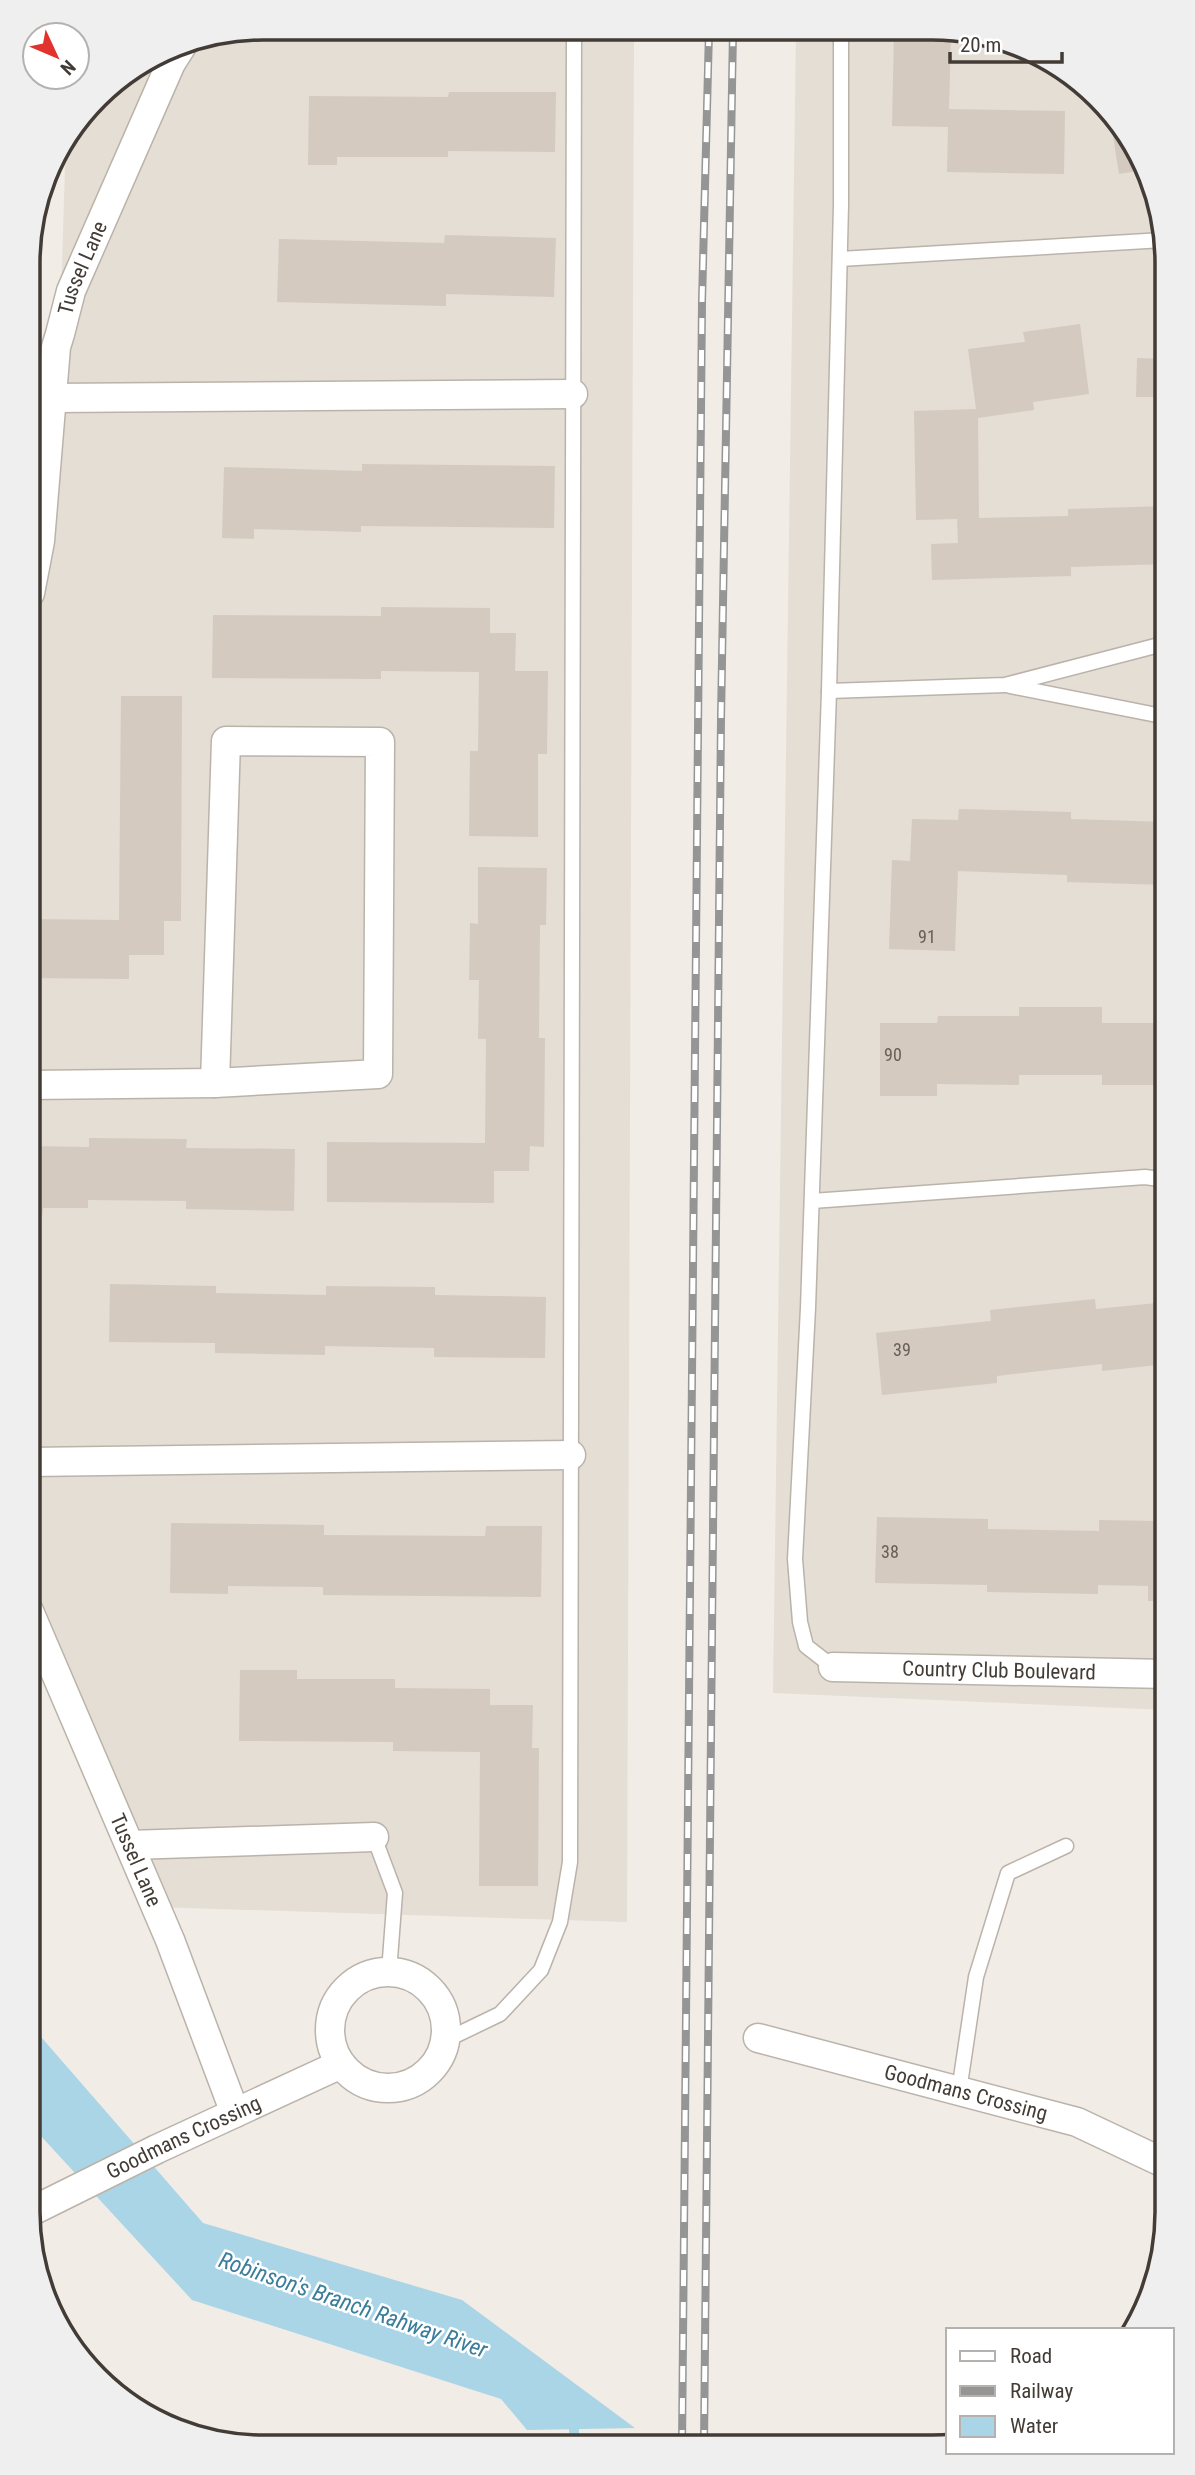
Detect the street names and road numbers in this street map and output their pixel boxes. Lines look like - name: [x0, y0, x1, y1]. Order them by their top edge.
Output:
- street label: Tussel Lane: [53, 218, 112, 317]
- street label: Country Club Boulevard: [902, 1656, 1096, 1685]
- street label: Tussel Lane: [105, 1810, 166, 1910]
- street label: Goodmans Crossing: [882, 2060, 1050, 2126]
- street label: Goodmans Crossing: [103, 2091, 264, 2184]

